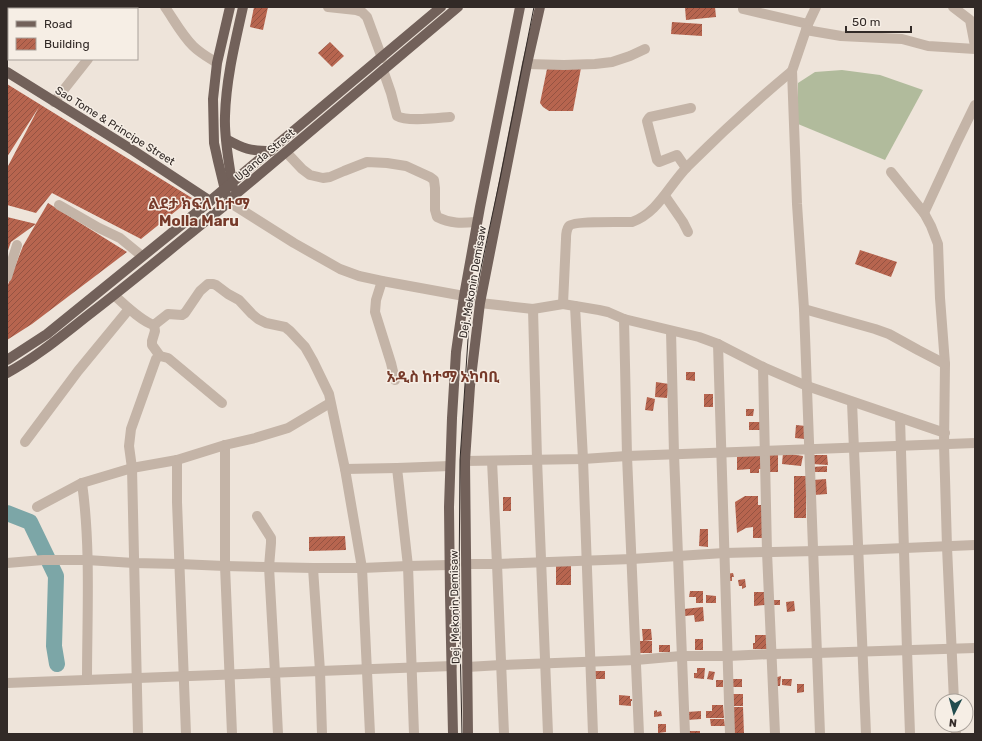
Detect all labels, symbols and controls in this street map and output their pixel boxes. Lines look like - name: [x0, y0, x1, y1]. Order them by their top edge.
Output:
- legend: [8, 8, 138, 60]
- scale bar: [846, 8, 911, 34]
- text: 50 m: [852, 15, 880, 29]
- text: Road: [44, 17, 72, 31]
- text: Building: [44, 37, 90, 51]
- street label: Sao Tome & Principe Street: [53, 84, 178, 169]
- street label: Uganda Street: [232, 126, 298, 184]
- district label: ልደታ ክፍለ ከተማ Molla Maru: [148, 195, 250, 230]
- street label: Dej. Mekonin Demisaw: [457, 225, 489, 339]
- district label: አዲስ ከተማ አካባቢ: [386, 368, 500, 386]
- street label: Dej. Mekonin Demisaw: [448, 550, 462, 664]
- north arrow: [934, 693, 974, 733]
- text: N: [948, 716, 958, 729]

